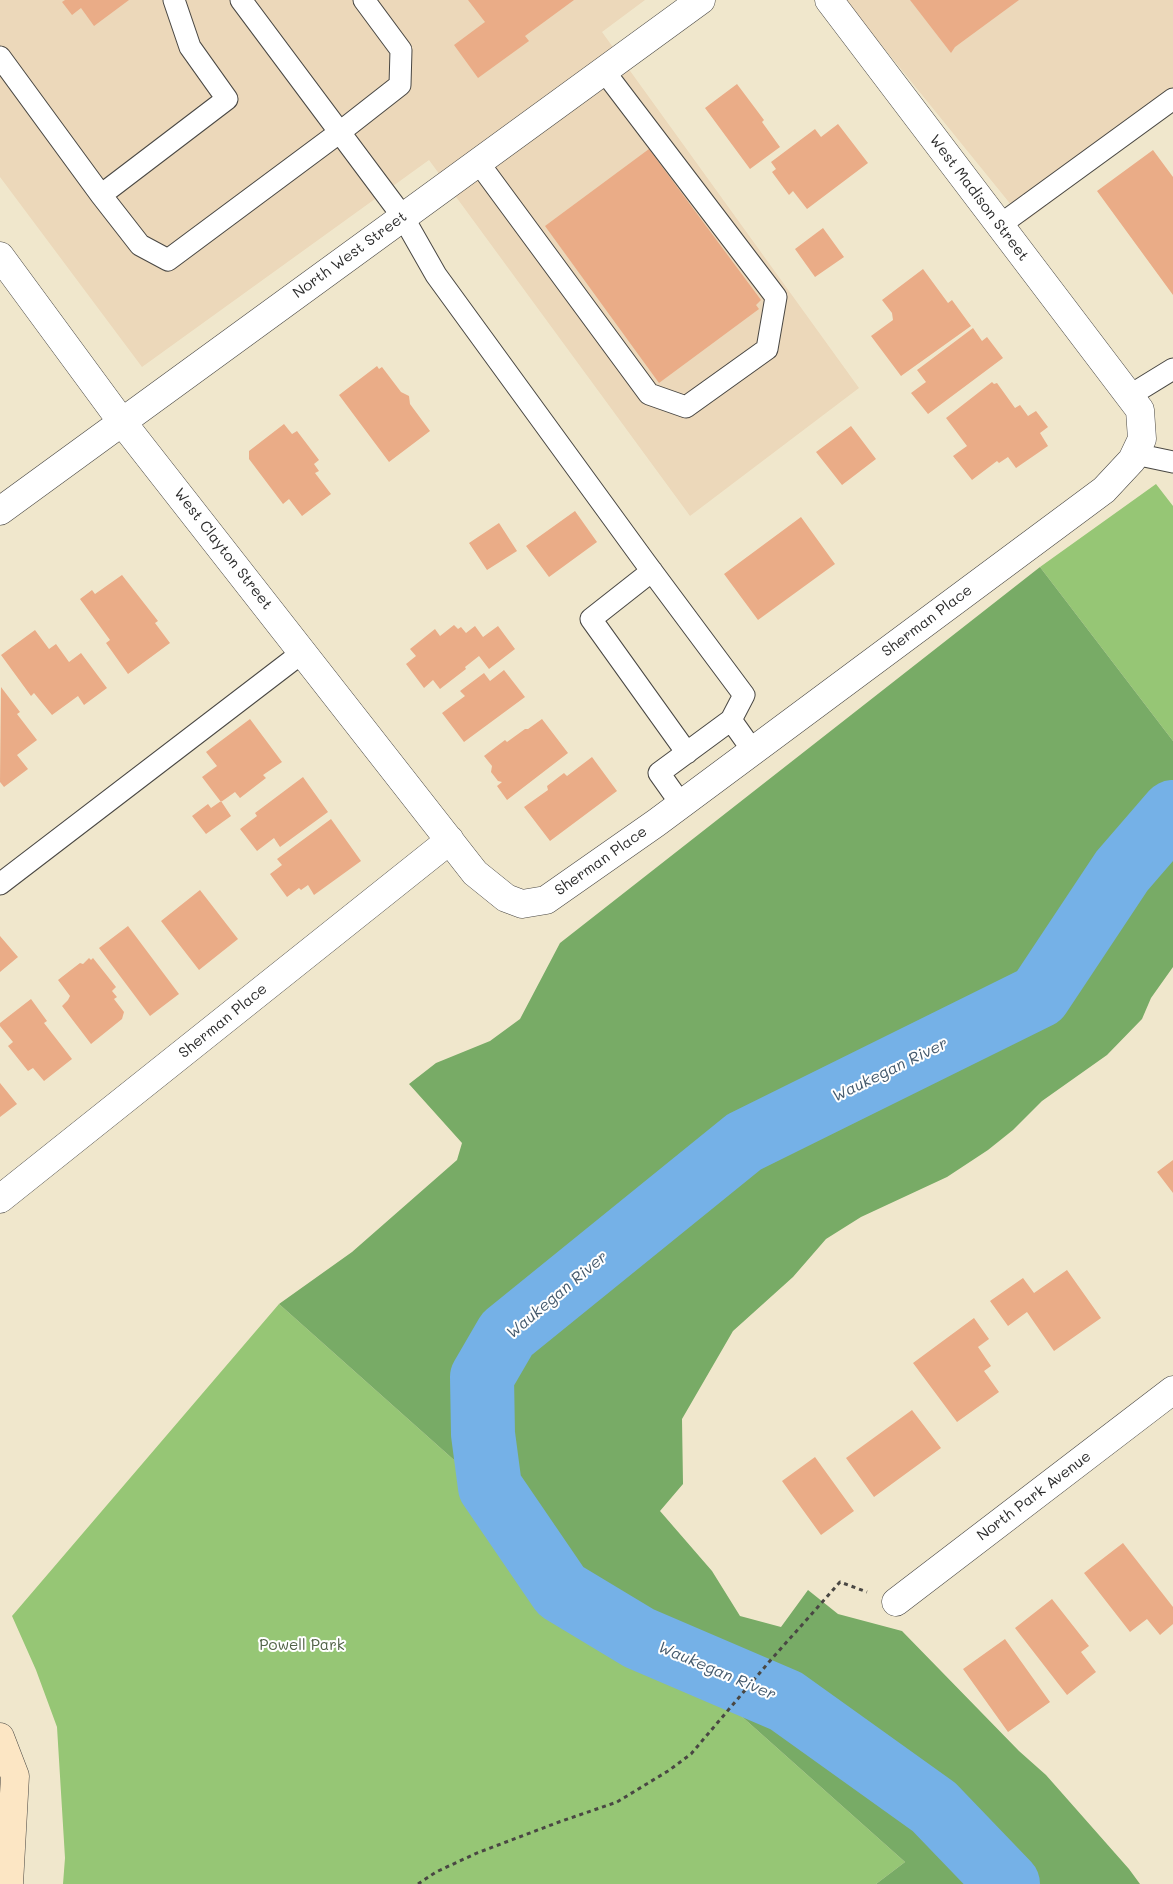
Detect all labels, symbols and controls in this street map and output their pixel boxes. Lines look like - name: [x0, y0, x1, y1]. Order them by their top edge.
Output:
- street label: West Madison Street: [926, 131, 1032, 265]
- street label: North West Street: [290, 208, 410, 302]
- street label: West Clayton Street: [170, 485, 276, 613]
- street label: Sherman Place: [878, 581, 976, 661]
- street label: Sherman Place: [551, 823, 651, 899]
- street label: Sherman Place: [175, 980, 271, 1062]
- water label: Waukegan River: [829, 1034, 951, 1106]
- water label: Waukegan River: [503, 1247, 611, 1343]
- street label: North Park Avenue: [973, 1447, 1095, 1545]
- park label: Powell Park: [259, 1636, 345, 1654]
- water label: Waukegan River: [655, 1638, 779, 1704]

